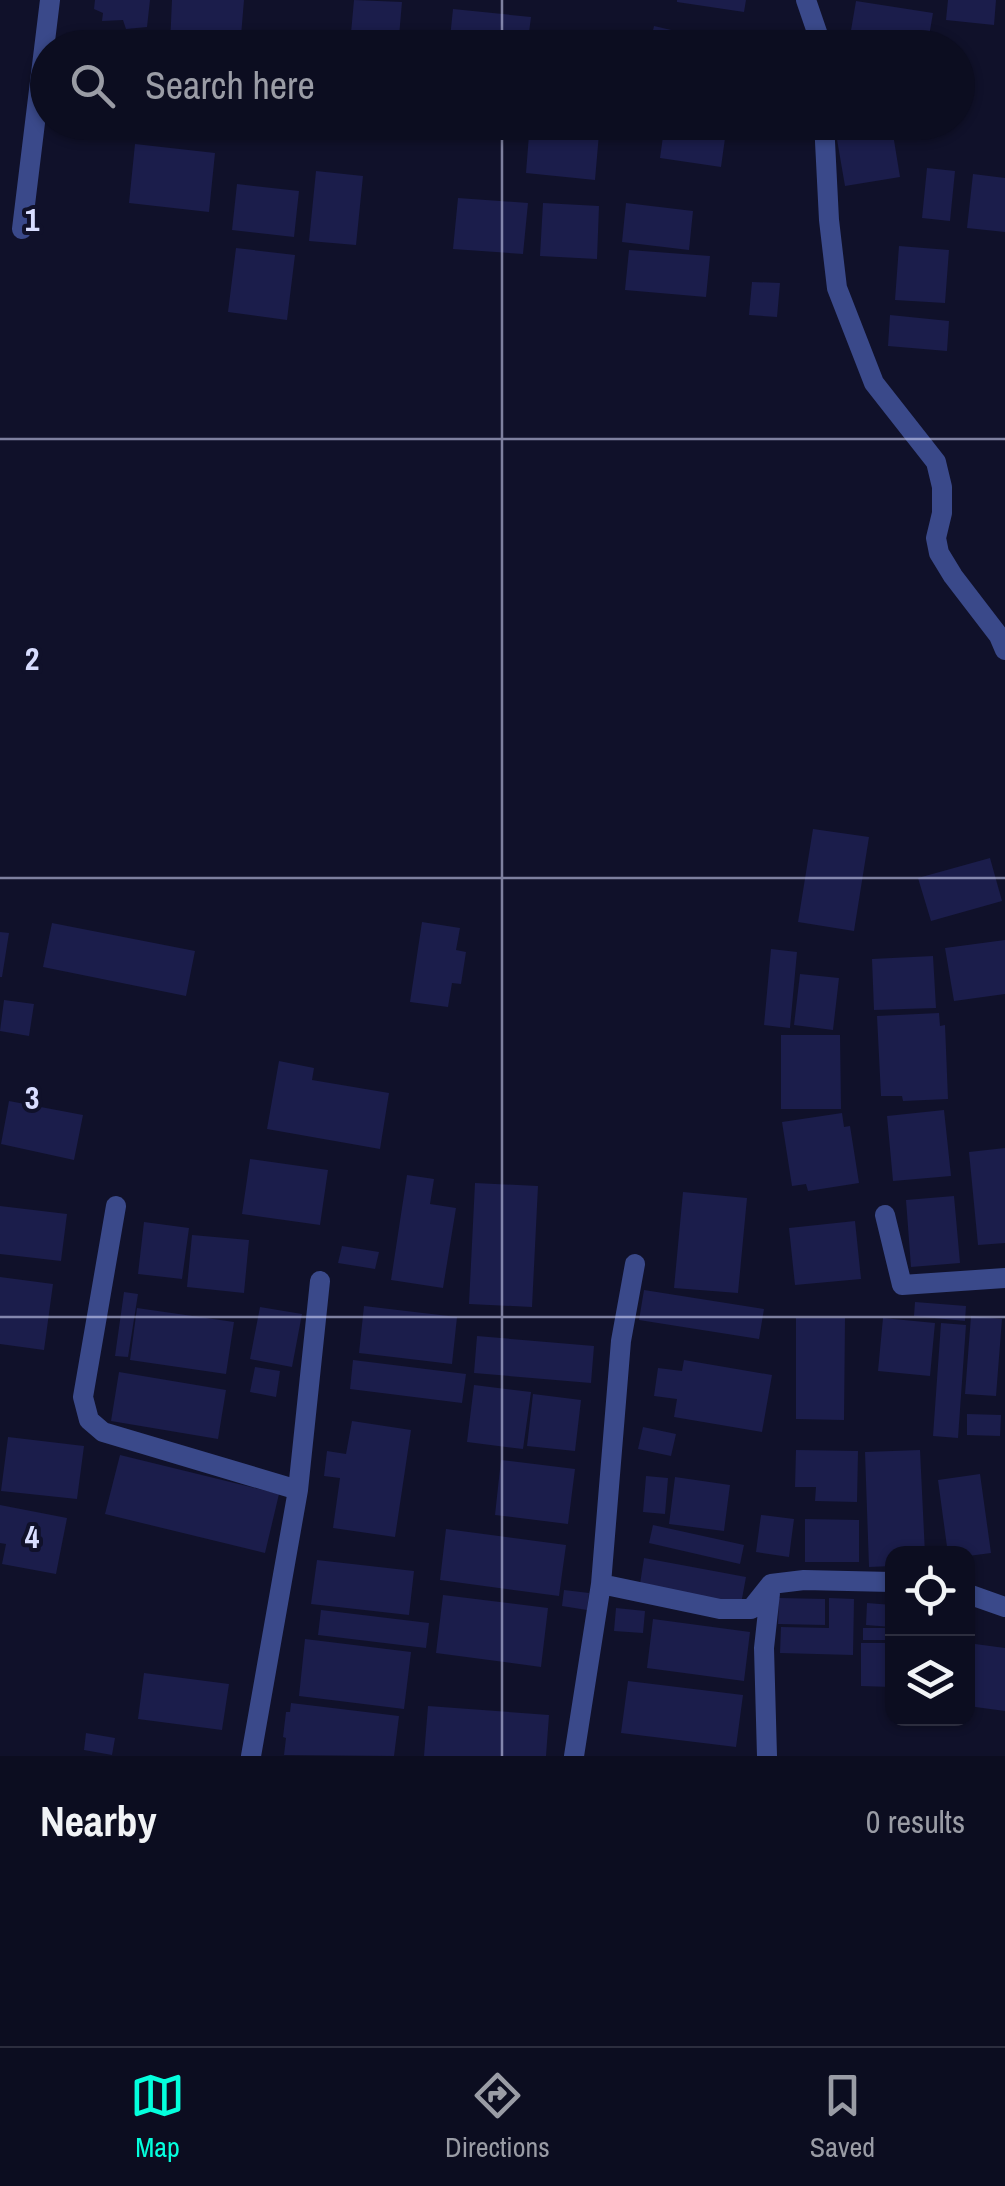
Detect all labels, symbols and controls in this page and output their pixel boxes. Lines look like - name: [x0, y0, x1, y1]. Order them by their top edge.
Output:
- search box: [30, 30, 975, 140]
- icon: search: [65, 58, 120, 113]
- text: Search here: [145, 60, 315, 111]
- text: 1: [25, 198, 40, 241]
- text: 2: [25, 637, 39, 680]
- text: 3: [25, 1076, 39, 1119]
- text: 4: [25, 1515, 40, 1558]
- map controls: [885, 1546, 975, 1726]
- button: locate: [885, 1546, 975, 1636]
- button: layers: [885, 1636, 975, 1726]
- text: Nearby: [40, 1793, 157, 1849]
- text: 0 results: [866, 1800, 965, 1843]
- tab: Map: [130, 2068, 185, 2166]
- tab: Directions: [445, 2068, 550, 2166]
- tab: Saved: [810, 2068, 875, 2166]

